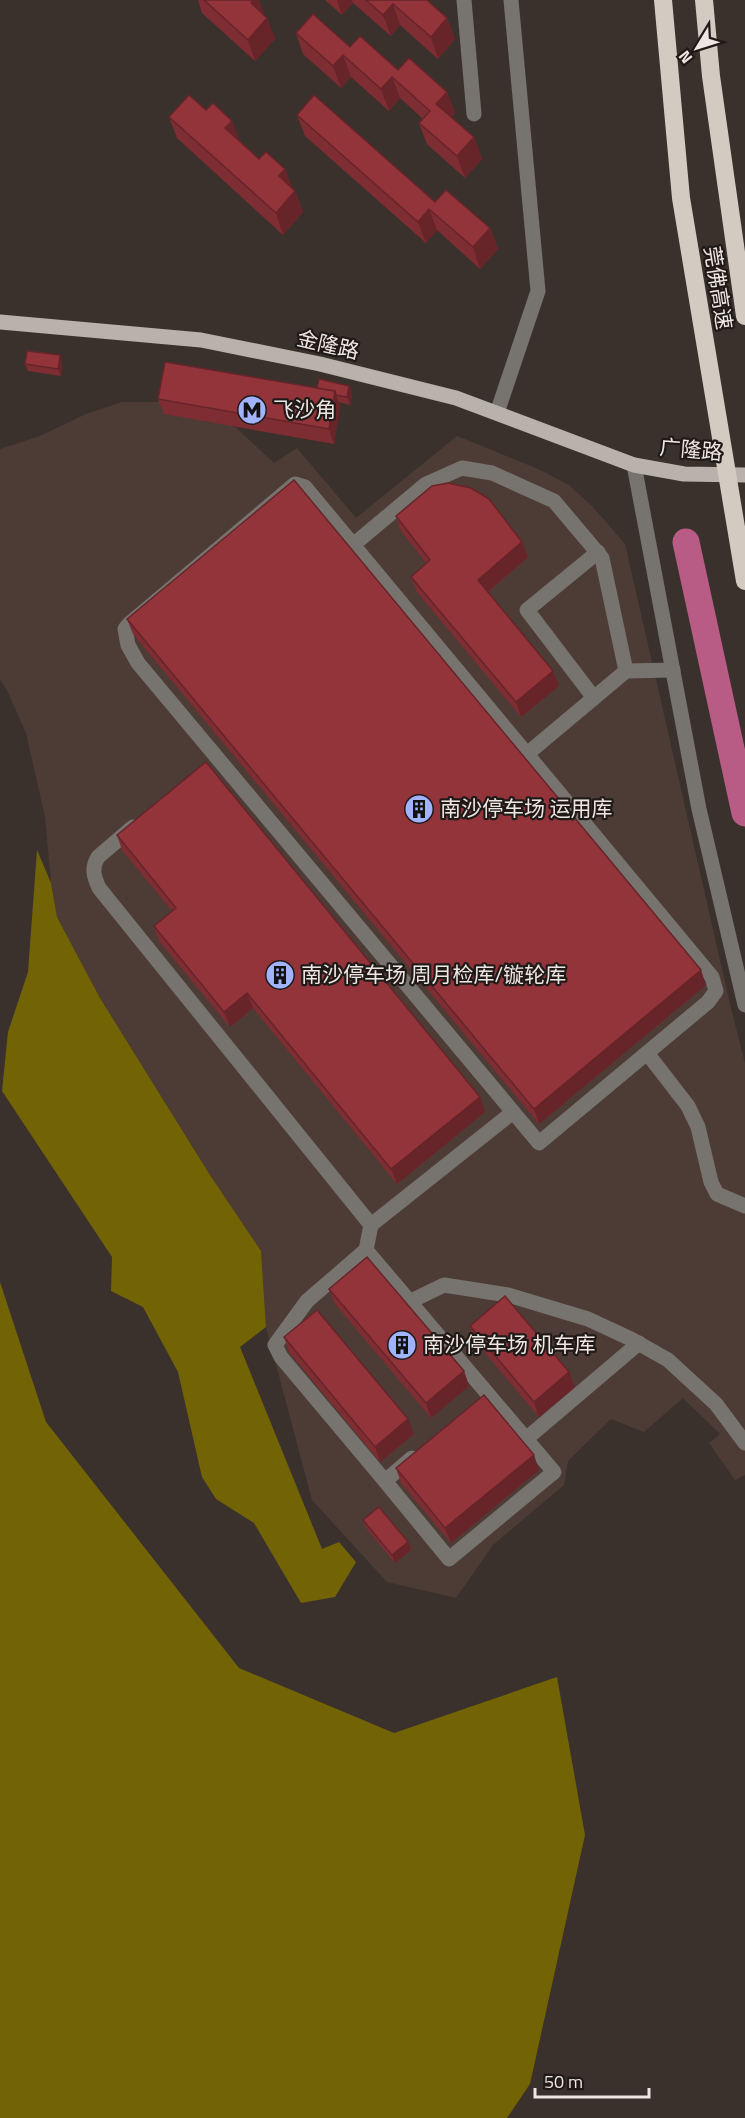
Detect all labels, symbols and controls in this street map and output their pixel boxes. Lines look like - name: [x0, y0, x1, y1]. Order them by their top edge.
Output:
- north arrow: [667, 18, 727, 78]
- text: N: [672, 45, 698, 69]
- street label: 莞佛高速: [697, 244, 741, 332]
- street label: 金隆路: [294, 321, 363, 367]
- place label: 飞沙角: [273, 393, 336, 425]
- metro station icon: 飞沙角: [236, 394, 268, 426]
- street label: 广隆路: [658, 430, 724, 468]
- place label: 南沙停车场 运用库: [440, 792, 613, 824]
- building icon: 南沙停车场 运用库: [403, 793, 435, 825]
- place label: 南沙停车场 周月检库/镟轮库: [301, 958, 566, 990]
- building icon: 南沙停车场 周月检库/镟轮库: [264, 959, 296, 991]
- place label: 南沙停车场 机车库: [423, 1328, 596, 1360]
- building icon: 南沙停车场 机车库: [386, 1329, 418, 1361]
- scale bar: [535, 2061, 649, 2099]
- text: 50 m: [544, 2068, 583, 2095]

